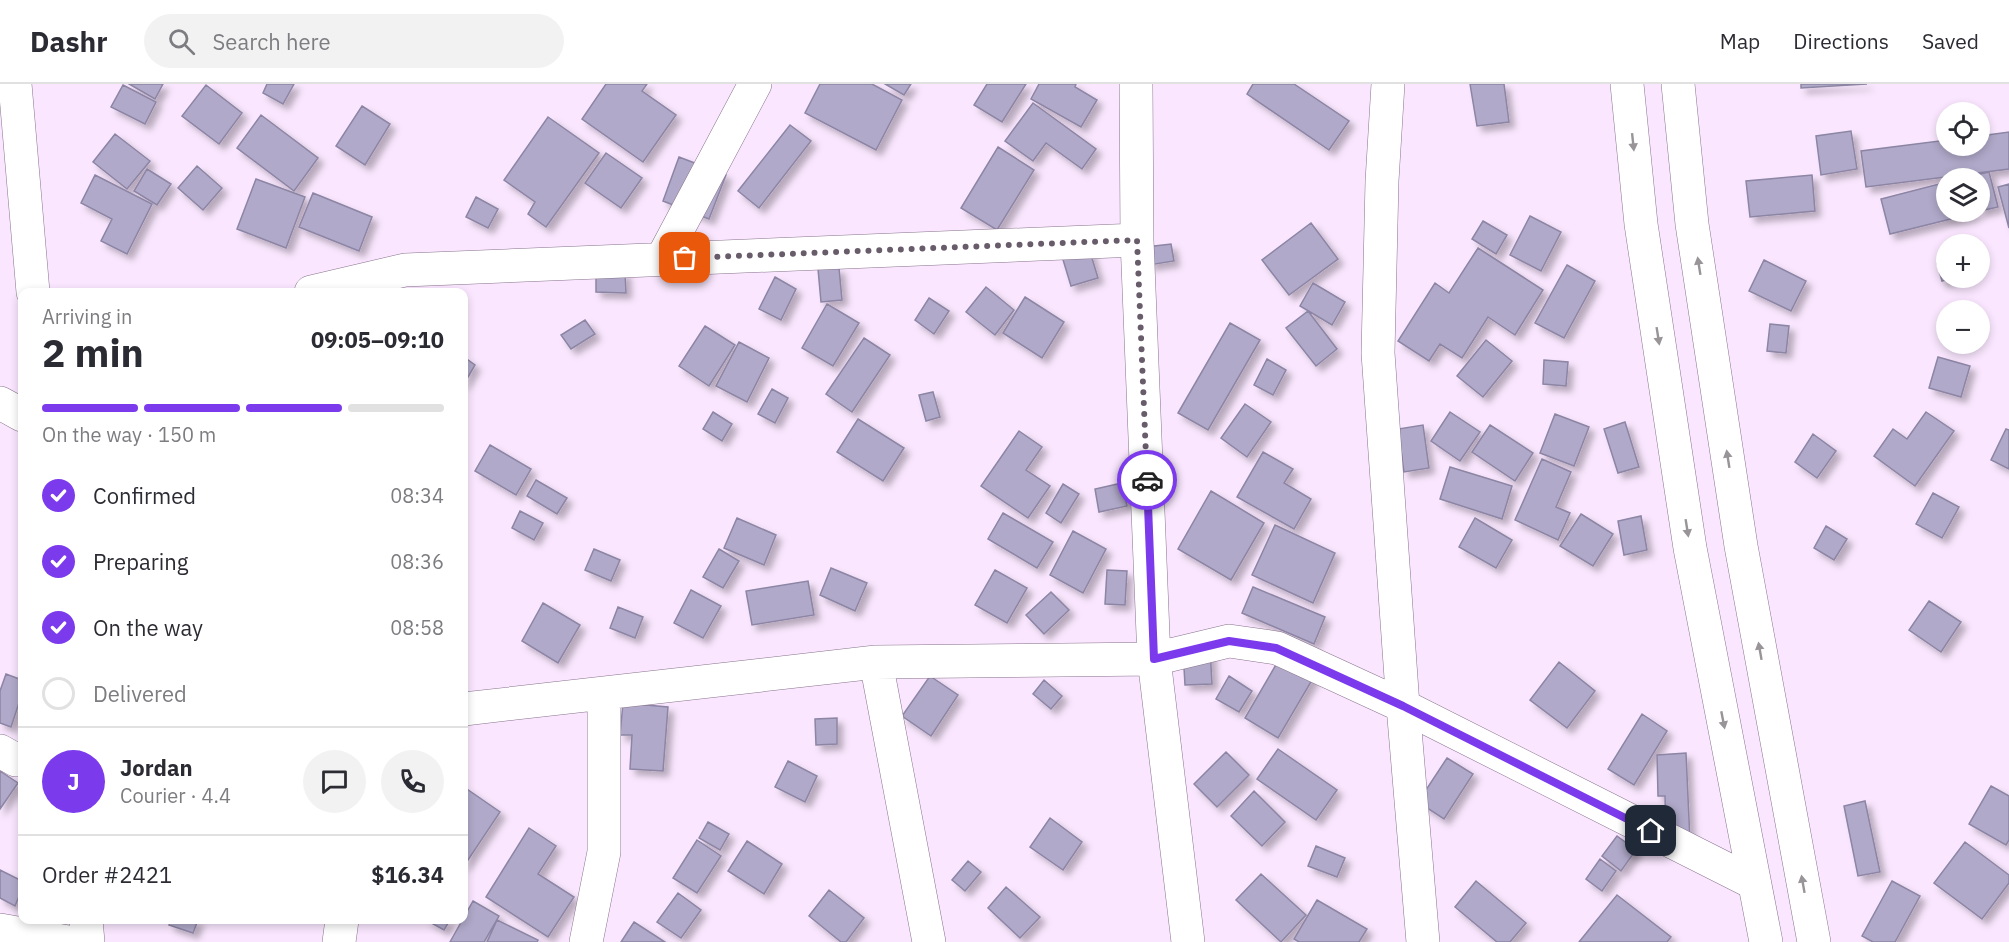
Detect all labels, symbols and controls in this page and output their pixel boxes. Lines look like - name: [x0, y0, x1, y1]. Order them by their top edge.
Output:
- search box: [144, 14, 564, 68]
- text: Dashr: [30, 23, 108, 60]
- icon: search: [165, 25, 198, 58]
- text: Search here: [213, 27, 331, 56]
- text: Map: [1720, 27, 1760, 55]
- text: Directions: [1793, 27, 1889, 55]
- text: Saved: [1922, 27, 1979, 55]
- map controls: [1936, 102, 1990, 354]
- button: locate: [1936, 102, 1990, 156]
- one-way arrow: [1628, 133, 1638, 152]
- button: layers: [1936, 168, 1990, 222]
- pin: [659, 232, 710, 283]
- button: +: [1936, 234, 1990, 288]
- icon: bag: [668, 241, 701, 274]
- one-way arrow: [1694, 257, 1703, 276]
- button: −: [1936, 300, 1990, 354]
- text: Arriving in: [42, 303, 132, 330]
- text: 09:05–09:10: [311, 325, 444, 354]
- one-way arrow: [1654, 326, 1663, 345]
- text: 2 min: [42, 327, 144, 378]
- text: On the way · 150 m: [42, 421, 216, 448]
- courier: [1117, 450, 1177, 510]
- one-way arrow: [1723, 450, 1732, 469]
- icon: car: [1131, 464, 1164, 497]
- icon: check: [42, 479, 75, 512]
- text: Confirmed: [93, 481, 196, 510]
- text: 08:34: [390, 482, 444, 509]
- one-way arrow: [1683, 519, 1692, 538]
- icon: check: [42, 545, 75, 578]
- text: Preparing: [93, 547, 188, 576]
- text: 08:36: [390, 548, 444, 575]
- icon: check: [42, 611, 75, 644]
- text: On the way: [93, 613, 203, 642]
- text: 08:58: [390, 614, 444, 641]
- one-way arrow: [1756, 642, 1765, 661]
- text: Delivered: [93, 679, 187, 708]
- one-way arrow: [1719, 711, 1728, 730]
- button: chat: [303, 750, 366, 813]
- button: phone: [381, 750, 444, 813]
- text: Jordan: [120, 753, 193, 782]
- text: J: [67, 767, 80, 796]
- text: Courier · 4.4: [120, 782, 231, 809]
- pin: [1625, 805, 1676, 856]
- icon: home: [1634, 814, 1667, 847]
- text: Order #2421: [42, 860, 172, 889]
- text: $16.34: [371, 860, 444, 889]
- one-way arrow: [1799, 875, 1808, 894]

